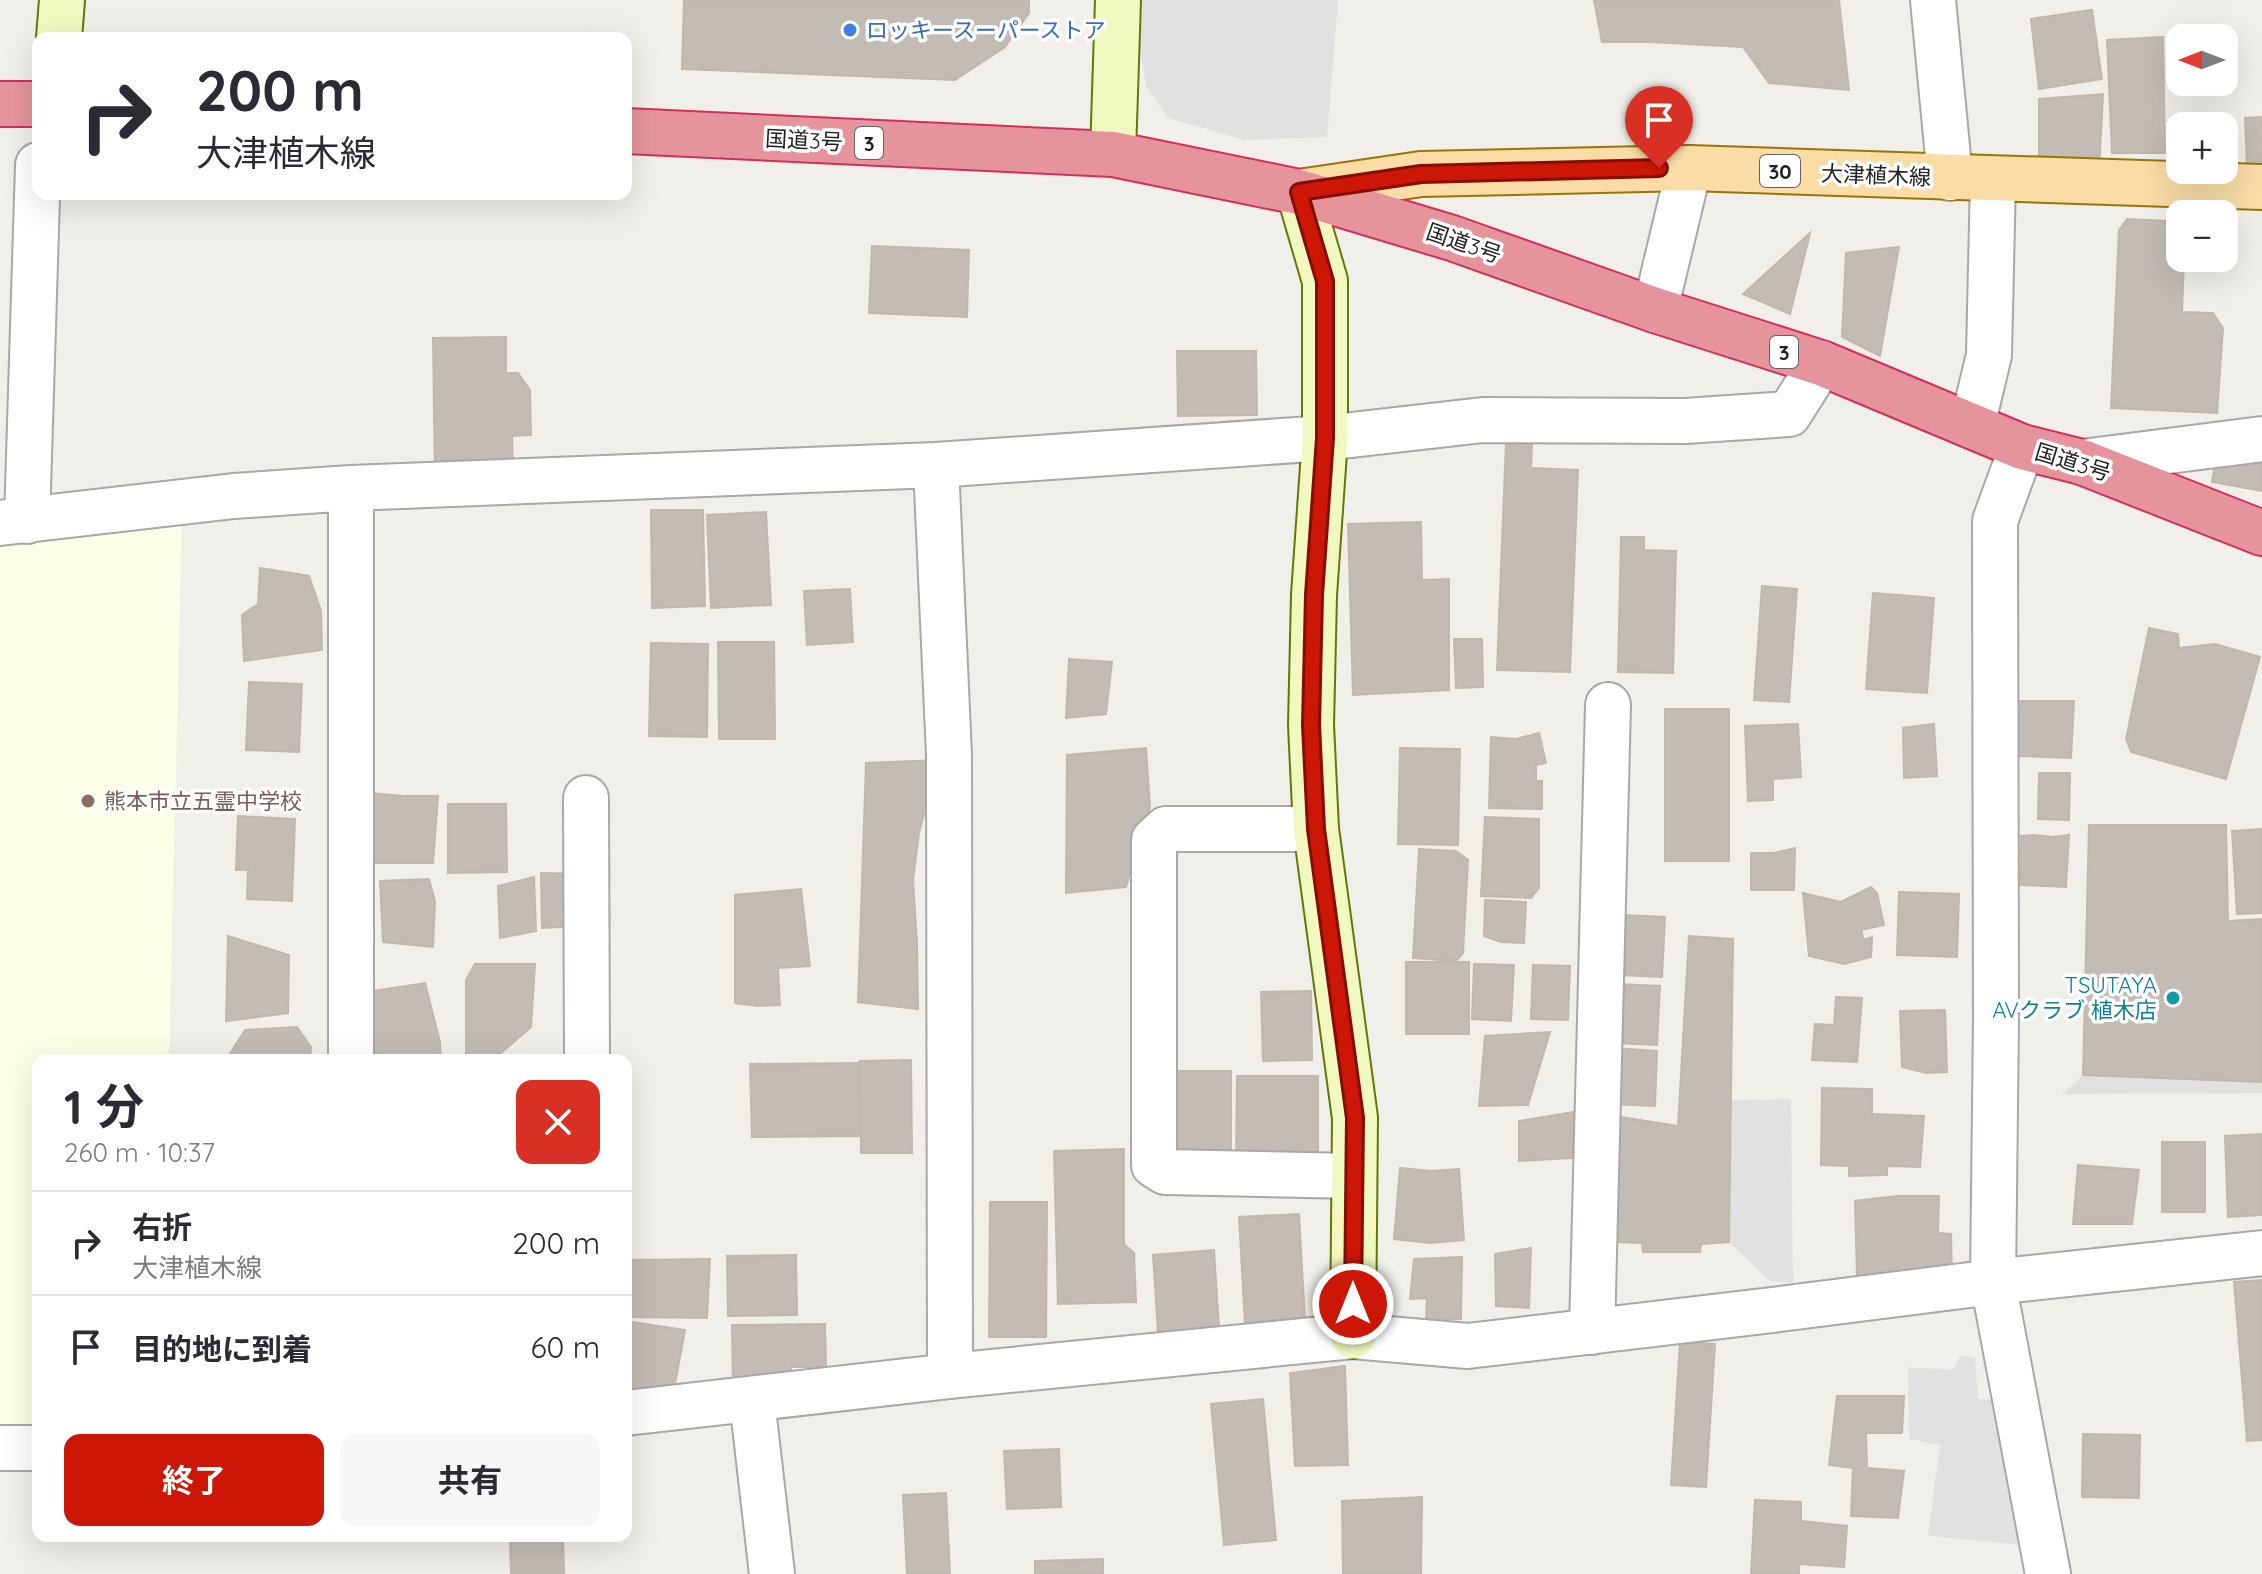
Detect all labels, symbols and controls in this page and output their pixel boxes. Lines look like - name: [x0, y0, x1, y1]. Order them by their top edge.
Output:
- place label: ロッキースーパーストア: [866, 16, 1106, 44]
- marker: ロッキースーパーストア: [841, 21, 859, 39]
- north arrow: [2166, 24, 2238, 96]
- map controls: [2166, 24, 2238, 272]
- text: 200 m: [196, 55, 364, 125]
- icon: right: [64, 64, 168, 168]
- pin: [1625, 86, 1693, 168]
- icon: arrive: [1637, 98, 1681, 142]
- button: +: [2166, 112, 2238, 184]
- street label: 国道3号: [765, 124, 843, 156]
- road number: 3: [855, 127, 883, 159]
- text: 大津植木線: [196, 130, 376, 175]
- road number: 30: [1760, 155, 1800, 187]
- street label: 大津植木線: [1821, 159, 1931, 191]
- button: −: [2166, 200, 2238, 272]
- street label: 国道3号: [1423, 217, 1505, 269]
- road number: 3: [1770, 336, 1798, 368]
- street label: 国道3号: [2032, 437, 2114, 487]
- place label: 熊本市立五霊中学校: [104, 787, 302, 815]
- marker: 熊本市立五霊中学校: [79, 792, 97, 810]
- place label: TSUTAYA AVクラブ 植木店: [1992, 971, 2157, 1024]
- marker: TSUTAYA AVクラブ 植木店: [2164, 989, 2182, 1007]
- text: 1 分: [64, 1076, 144, 1136]
- button: close: [516, 1080, 600, 1164]
- text: 260 m · 10:37: [64, 1136, 215, 1169]
- text: 右折: [132, 1208, 192, 1246]
- icon: right: [64, 1221, 108, 1265]
- text: 200 m: [512, 1224, 600, 1262]
- text: 大津植木線: [132, 1251, 262, 1284]
- position arrow: [1311, 1262, 1395, 1346]
- icon: arrive: [64, 1325, 108, 1369]
- text: 60 m: [530, 1328, 600, 1366]
- text: 目的地に到着: [132, 1330, 312, 1368]
- button: 終了: [64, 1434, 324, 1526]
- button: 共有: [340, 1434, 600, 1526]

